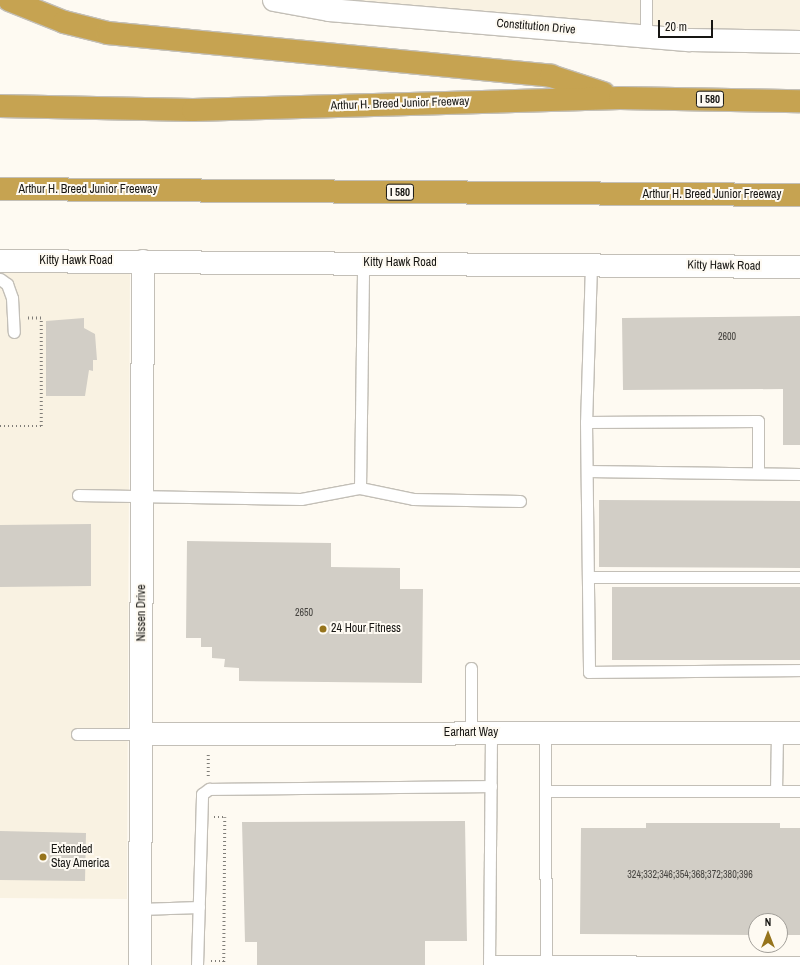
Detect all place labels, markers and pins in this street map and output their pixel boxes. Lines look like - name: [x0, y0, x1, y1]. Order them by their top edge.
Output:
- place label: 24 Hour Fitness: [331, 622, 401, 636]
- marker: 24 Hour Fitness: [318, 624, 328, 634]
- place label: Extended Stay America: [51, 843, 110, 871]
- marker: Extended Stay America: [38, 852, 48, 862]

